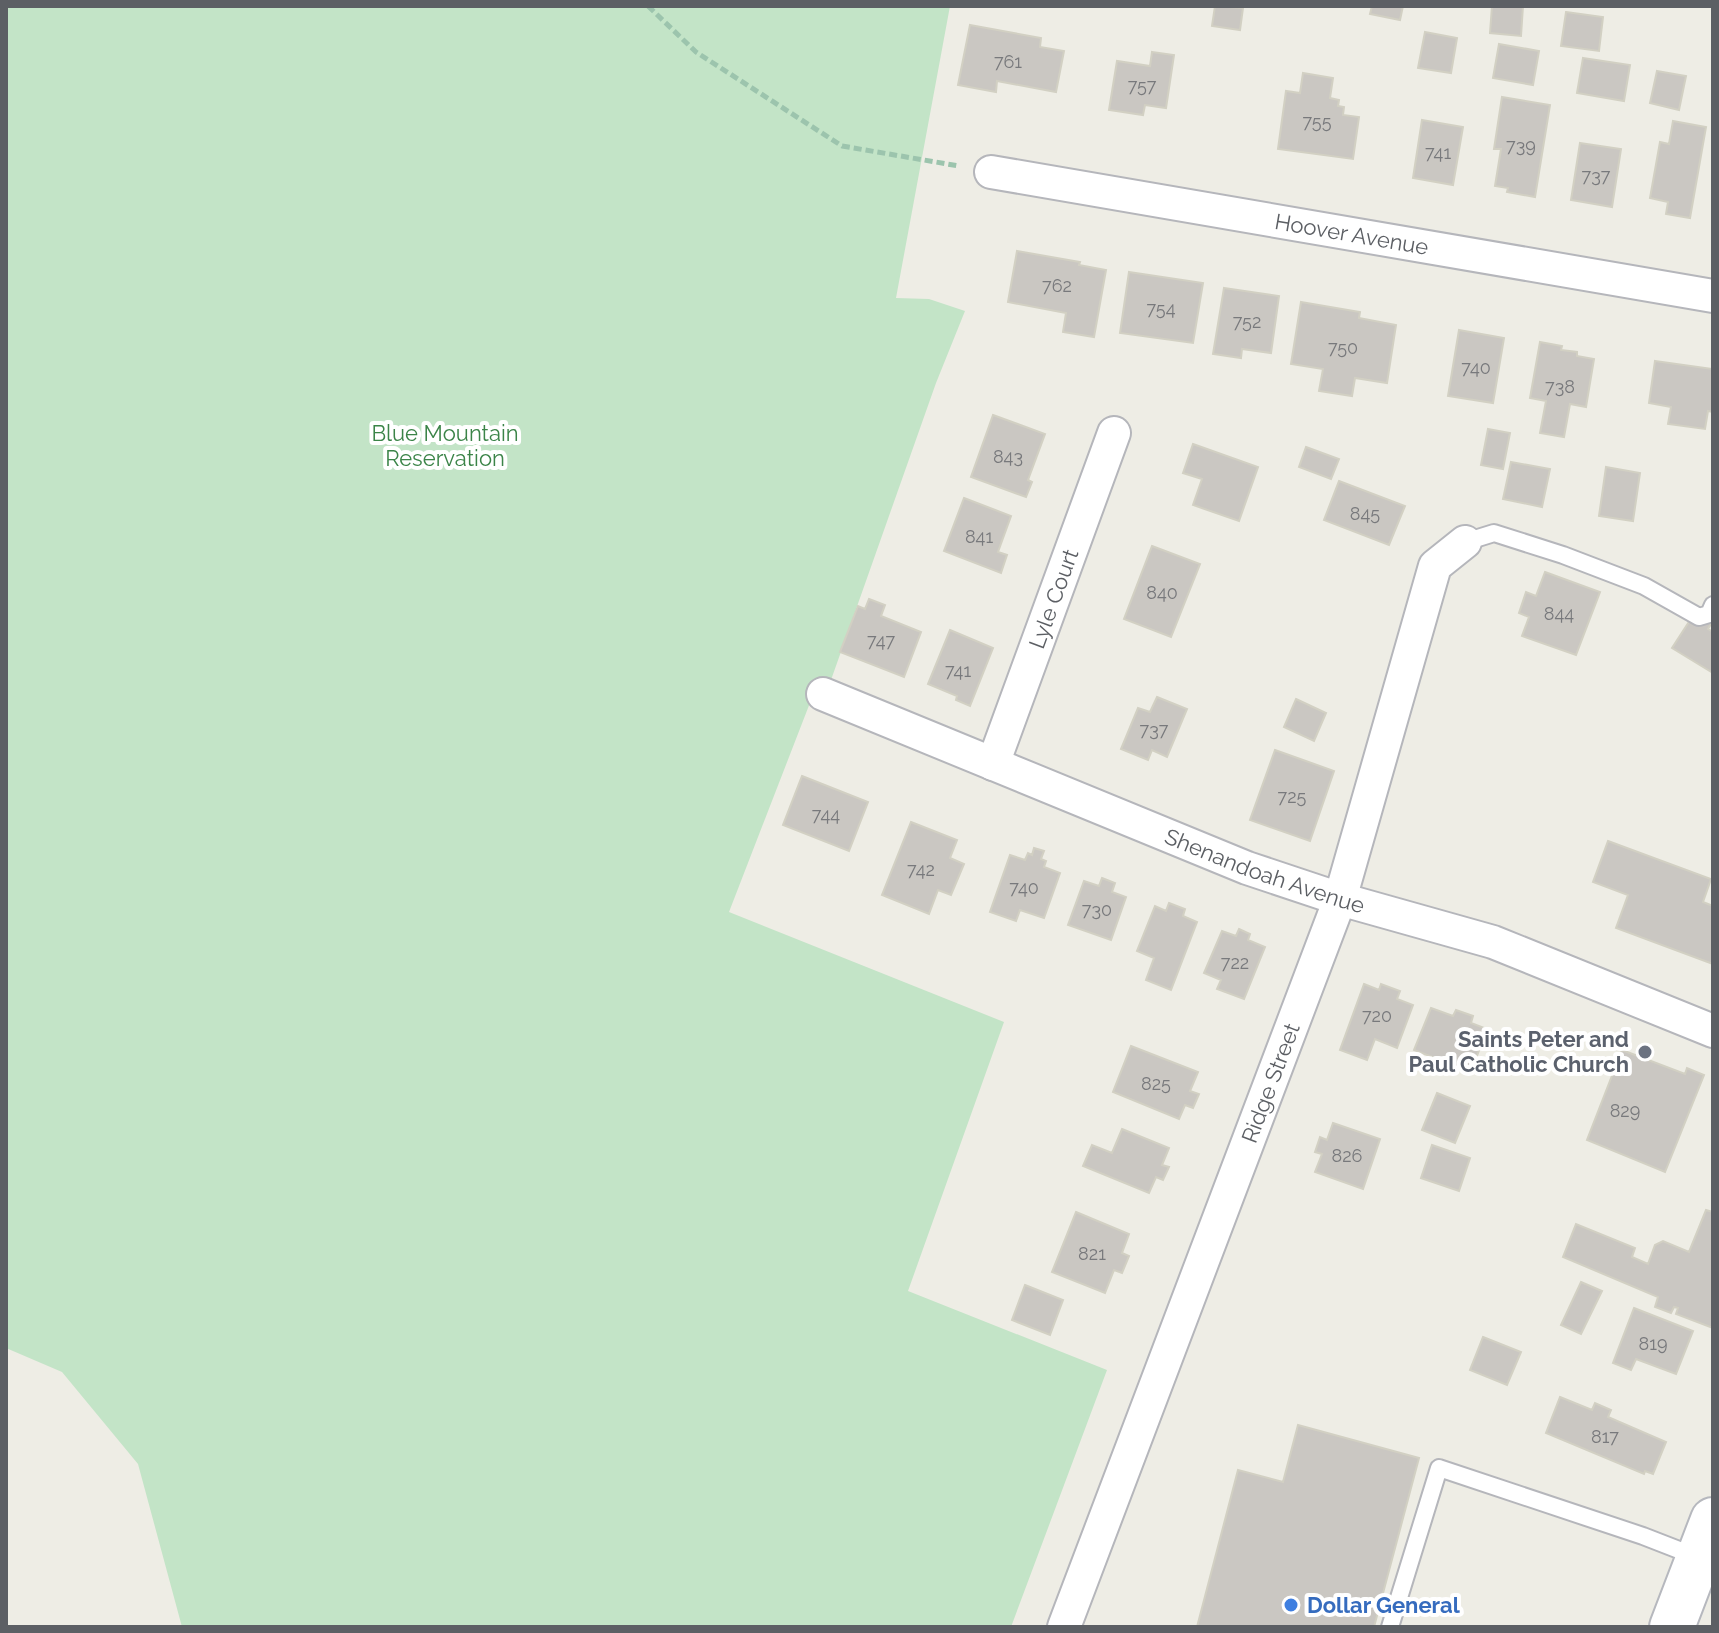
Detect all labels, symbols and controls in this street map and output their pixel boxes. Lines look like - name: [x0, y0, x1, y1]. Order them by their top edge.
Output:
- house number: 761: [994, 51, 1022, 72]
- house number: 757: [1128, 75, 1157, 96]
- house number: 755: [1303, 111, 1332, 132]
- house number: 739: [1506, 135, 1536, 156]
- house number: 741: [1425, 142, 1451, 163]
- house number: 737: [1582, 165, 1611, 186]
- street label: Hoover Avenue: [1273, 208, 1431, 260]
- house number: 762: [1042, 275, 1072, 296]
- house number: 754: [1147, 298, 1176, 319]
- house number: 752: [1233, 311, 1261, 332]
- house number: 750: [1328, 337, 1358, 358]
- house number: 740: [1461, 357, 1491, 378]
- house number: 738: [1545, 376, 1575, 397]
- park label: Blue Mountain Reservation: [371, 420, 519, 471]
- house number: 843: [993, 446, 1023, 467]
- house number: 845: [1350, 503, 1380, 524]
- house number: 841: [965, 526, 993, 547]
- street label: Lyle Court: [1023, 545, 1084, 652]
- house number: 840: [1146, 582, 1178, 603]
- house number: 844: [1544, 603, 1574, 624]
- house number: 747: [867, 630, 895, 651]
- house number: 741: [945, 660, 971, 681]
- house number: 737: [1140, 719, 1169, 740]
- house number: 725: [1278, 786, 1307, 807]
- house number: 744: [812, 804, 840, 825]
- street label: Shenandoah Avenue: [1161, 823, 1368, 918]
- house number: 742: [907, 859, 935, 880]
- house number: 740: [1009, 877, 1039, 898]
- house number: 730: [1082, 899, 1112, 920]
- house number: 722: [1221, 952, 1249, 973]
- house number: 720: [1362, 1005, 1392, 1026]
- street label: Ridge Street: [1236, 1019, 1305, 1146]
- place label: Saints Peter and Paul Catholic Church: [1409, 1026, 1629, 1077]
- marker: Saints Peter and Paul Catholic Church: [1636, 1043, 1654, 1061]
- house number: 825: [1141, 1073, 1171, 1094]
- house number: 829: [1610, 1100, 1640, 1121]
- house number: 826: [1332, 1145, 1363, 1166]
- house number: 821: [1078, 1243, 1106, 1264]
- house number: 819: [1639, 1333, 1667, 1354]
- house number: 817: [1591, 1426, 1619, 1447]
- place label: Dollar General: [1307, 1592, 1461, 1618]
- marker: Dollar General: [1282, 1596, 1300, 1614]

